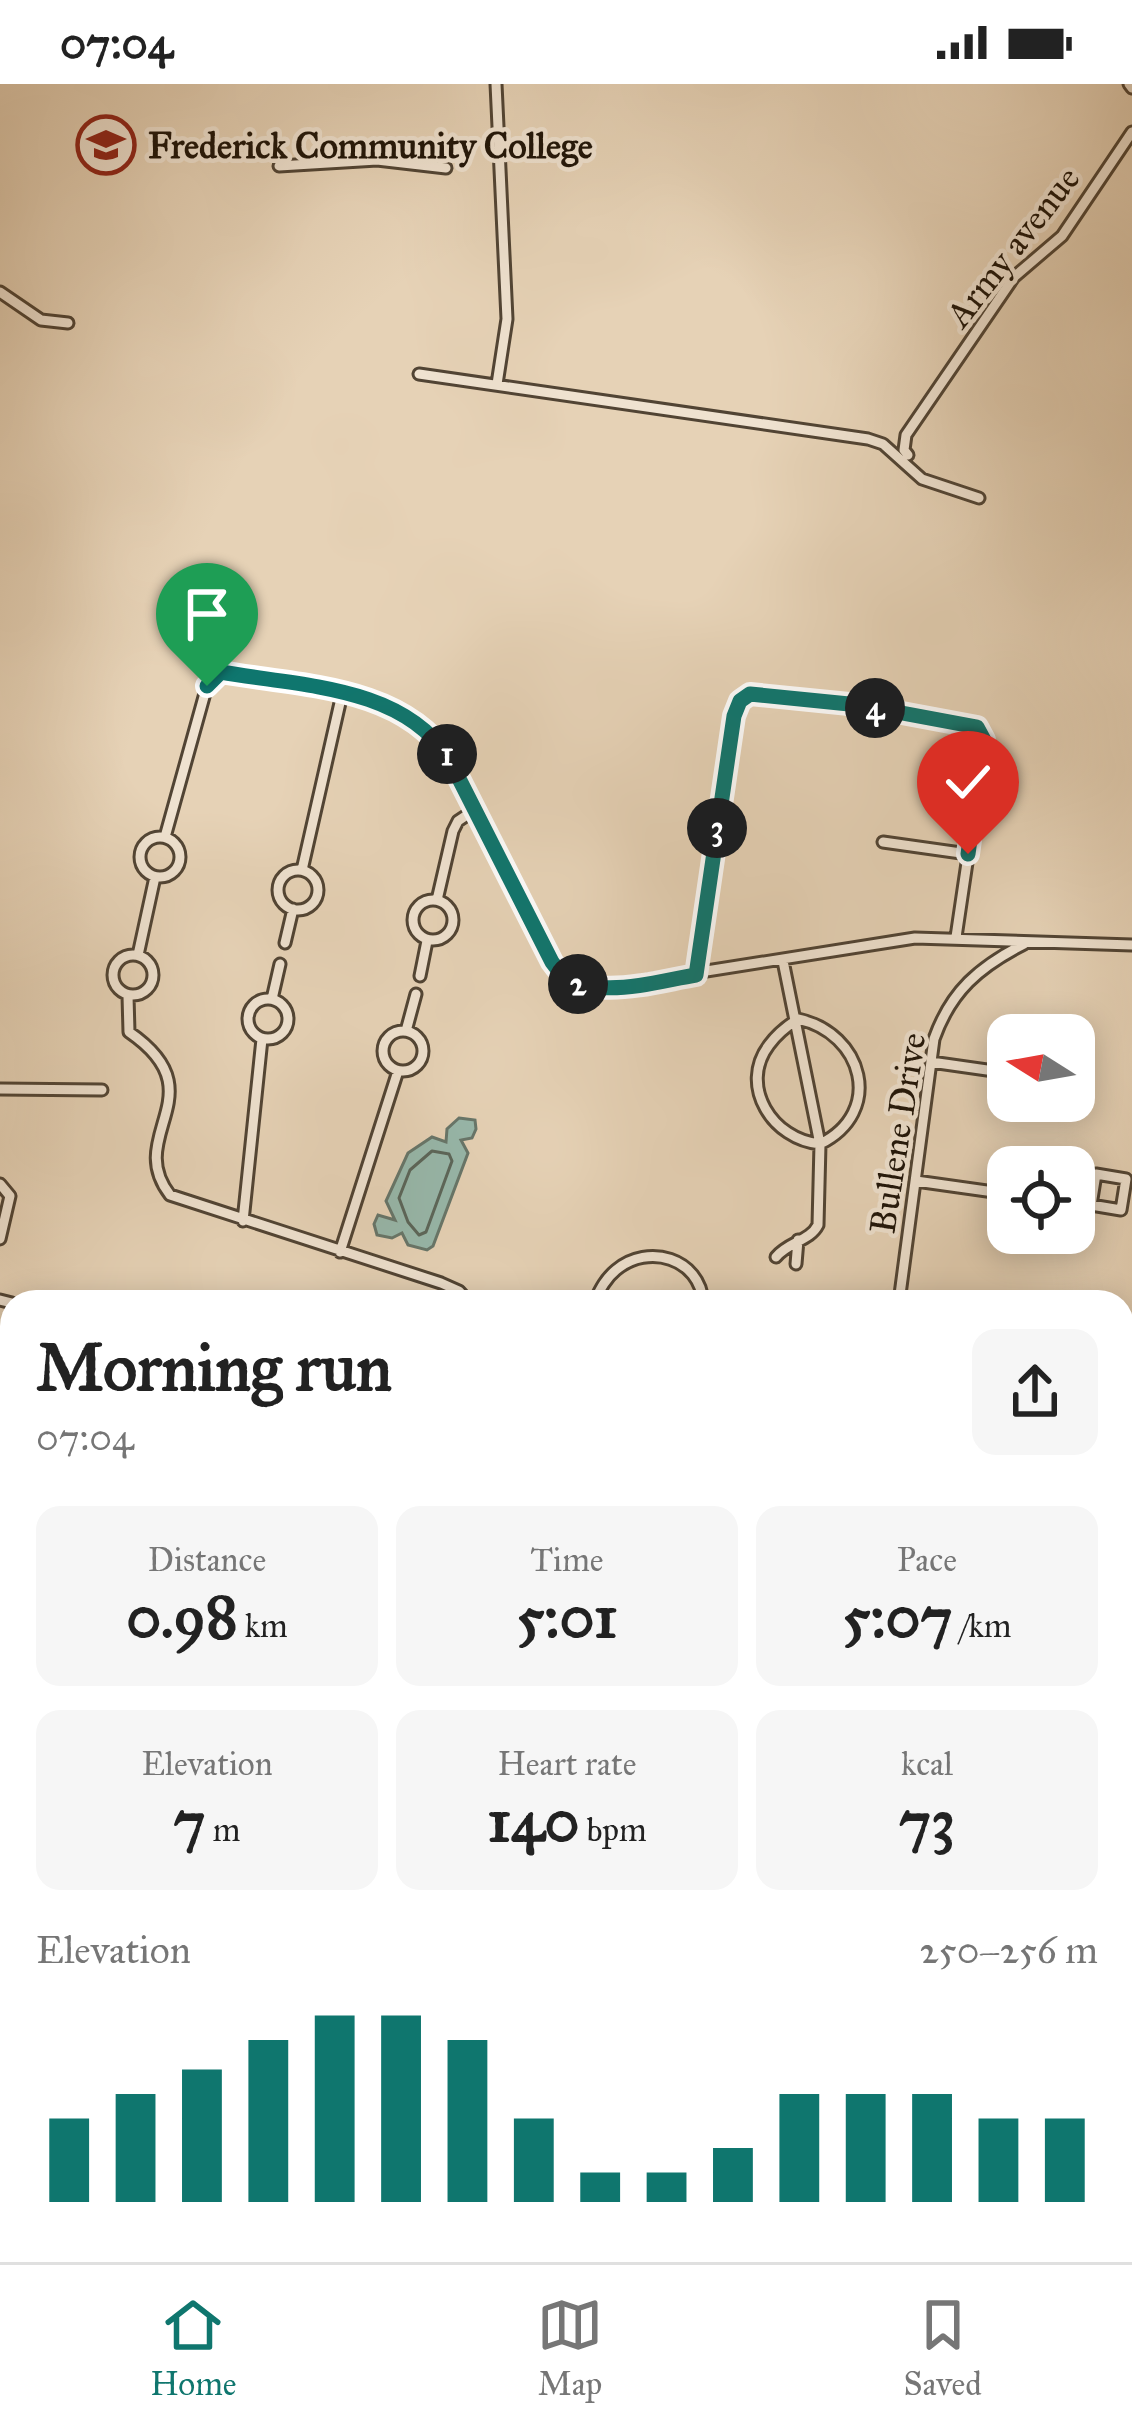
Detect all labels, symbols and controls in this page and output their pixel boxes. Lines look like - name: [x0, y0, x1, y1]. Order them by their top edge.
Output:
- text: 07:04: [60, 15, 173, 70]
- school or university icon: Frederick Community College: [75, 114, 137, 176]
- place label: Frederick Community College: [148, 124, 593, 168]
- street label: Army avenue: [935, 157, 1089, 337]
- pin: [156, 563, 258, 686]
- icon: arrive: [174, 581, 240, 647]
- pin: 4: [845, 678, 905, 738]
- text: 4: [866, 688, 884, 728]
- pin: 1: [417, 724, 477, 784]
- pin: [917, 731, 1019, 854]
- text: 1: [440, 734, 454, 774]
- icon: check: [935, 749, 1001, 815]
- pin: 3: [687, 798, 747, 858]
- text: 3: [710, 808, 724, 848]
- pin: 2: [548, 954, 608, 1014]
- text: 2: [570, 964, 586, 1004]
- north arrow: [987, 1014, 1095, 1122]
- map controls: [987, 1014, 1095, 1254]
- street label: Bullene Drive: [860, 1030, 936, 1237]
- button: locate: [987, 1146, 1095, 1254]
- text: Morning run: [36, 1327, 392, 1408]
- button: share: [972, 1329, 1098, 1455]
- text: 07:04: [36, 1413, 134, 1461]
- text: Distance: [148, 1540, 266, 1580]
- text: Time: [530, 1540, 604, 1580]
- text: Pace: [897, 1540, 957, 1580]
- text: 0.98: [126, 1580, 238, 1653]
- text: 5:01: [516, 1580, 618, 1653]
- text: 5:07: [843, 1580, 952, 1653]
- text: km: [238, 1606, 288, 1646]
- text: /km: [952, 1606, 1012, 1646]
- text: Elevation: [141, 1744, 273, 1784]
- text: Heart rate: [498, 1744, 636, 1784]
- text: kcal: [901, 1744, 953, 1784]
- text: 7: [174, 1784, 206, 1857]
- text: 140: [487, 1784, 579, 1857]
- text: 73: [899, 1784, 955, 1857]
- text: m: [206, 1810, 240, 1850]
- text: bpm: [579, 1810, 647, 1850]
- text: Elevation: [36, 1926, 191, 1974]
- text: 250–256 m: [920, 1926, 1098, 1974]
- tab: Home: [150, 2292, 237, 2404]
- tab: Map: [537, 2292, 603, 2404]
- tab: Saved: [903, 2292, 982, 2404]

